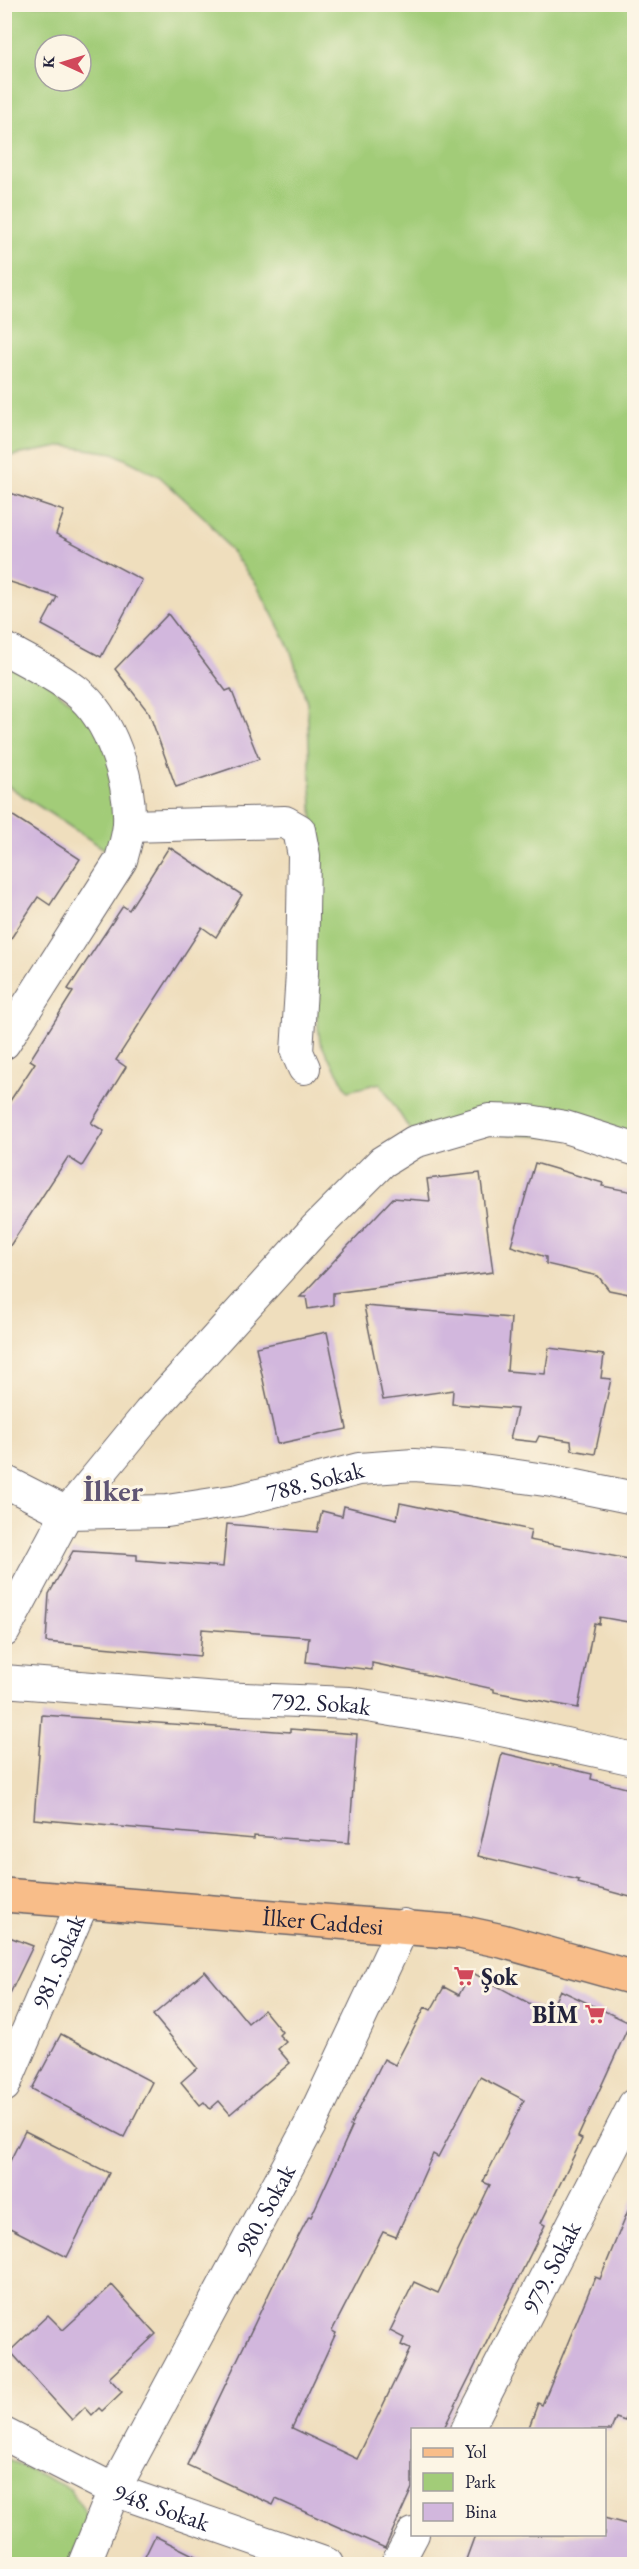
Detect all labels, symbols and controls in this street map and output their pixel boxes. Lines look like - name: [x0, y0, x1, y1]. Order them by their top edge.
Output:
- north arrow: [33, 33, 93, 93]
- text: K: [38, 54, 59, 69]
- street label: 788. Sokak: [263, 1453, 368, 1508]
- district label: İlker: [83, 1471, 144, 1510]
- street label: 792. Sokak: [271, 1685, 374, 1722]
- street label: İlker Caddesi: [261, 1901, 385, 1941]
- street label: 981. Sokak: [24, 1908, 92, 2013]
- place label: Şok: [481, 1961, 519, 1993]
- supermarket icon: Şok: [452, 1964, 476, 1988]
- place label: BİM: [532, 1999, 578, 2030]
- supermarket icon: BİM: [583, 2002, 607, 2026]
- street label: 980. Sokak: [227, 2158, 302, 2261]
- street label: 979. Sokak: [514, 2215, 588, 2319]
- legend: [411, 2428, 606, 2536]
- text: Yol: [465, 2440, 487, 2463]
- text: Park: [465, 2470, 496, 2493]
- street label: 948. Sokak: [110, 2476, 215, 2538]
- text: Bina: [465, 2500, 497, 2523]

